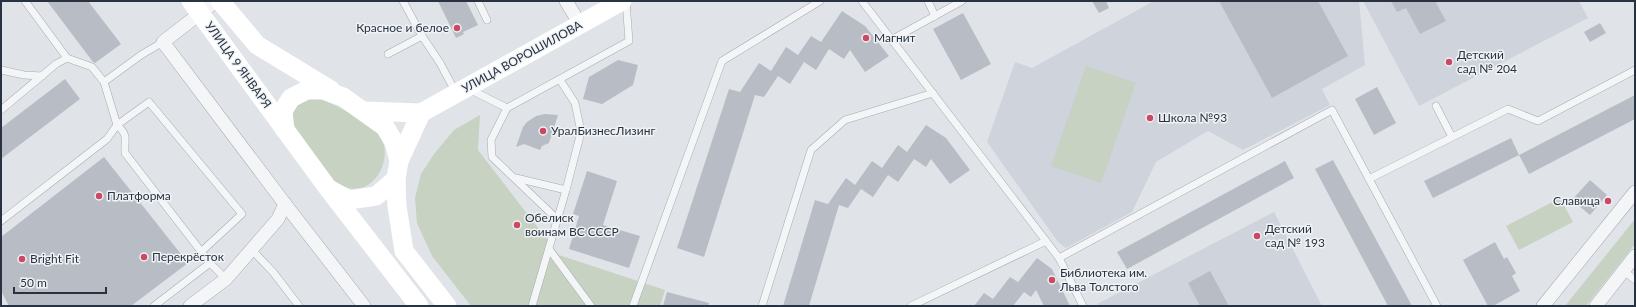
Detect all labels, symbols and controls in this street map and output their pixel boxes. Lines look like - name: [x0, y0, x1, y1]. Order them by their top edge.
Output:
- street label: УЛИЦА ВОРОШИЛОВА: [459, 17, 585, 96]
- street label: УЛИЦА 9 ЯНВАРЯ: [202, 19, 275, 111]
- place label: Красное и белое: [356, 20, 449, 35]
- marker: Красное и белое: [452, 23, 462, 33]
- place label: Магнит: [874, 30, 916, 45]
- marker: Магнит: [861, 33, 871, 43]
- place label: Детский сад № 204: [1457, 47, 1517, 76]
- marker: Детский сад № 204: [1444, 57, 1454, 67]
- place label: Школа №93: [1158, 110, 1227, 125]
- marker: Школа №93: [1145, 113, 1155, 123]
- place label: УралБизнесЛизинг: [551, 123, 655, 138]
- marker: УралБизнесЛизинг: [538, 126, 548, 136]
- place label: Платформа: [107, 188, 171, 203]
- marker: Платформа: [94, 191, 104, 201]
- place label: Славица: [1553, 193, 1600, 208]
- marker: Славица: [1603, 196, 1613, 206]
- place label: Обелиск воинам ВС СССР: [525, 210, 619, 239]
- marker: Обелиск воинам ВС СССР: [512, 220, 522, 230]
- place label: Детский сад № 193: [1265, 221, 1325, 250]
- marker: Детский сад № 193: [1252, 231, 1262, 241]
- place label: Перекрёсток: [152, 249, 225, 264]
- place label: Bright Fit: [30, 251, 80, 266]
- marker: Перекрёсток: [139, 252, 149, 262]
- marker: Bright Fit: [17, 254, 27, 264]
- place label: Библиотека им. Льва Толстого: [1059, 265, 1147, 294]
- scale bar: [14, 269, 106, 295]
- text: 50 m: [20, 275, 47, 290]
- marker: Библиотека им. Льва Толстого: [1047, 275, 1057, 285]

